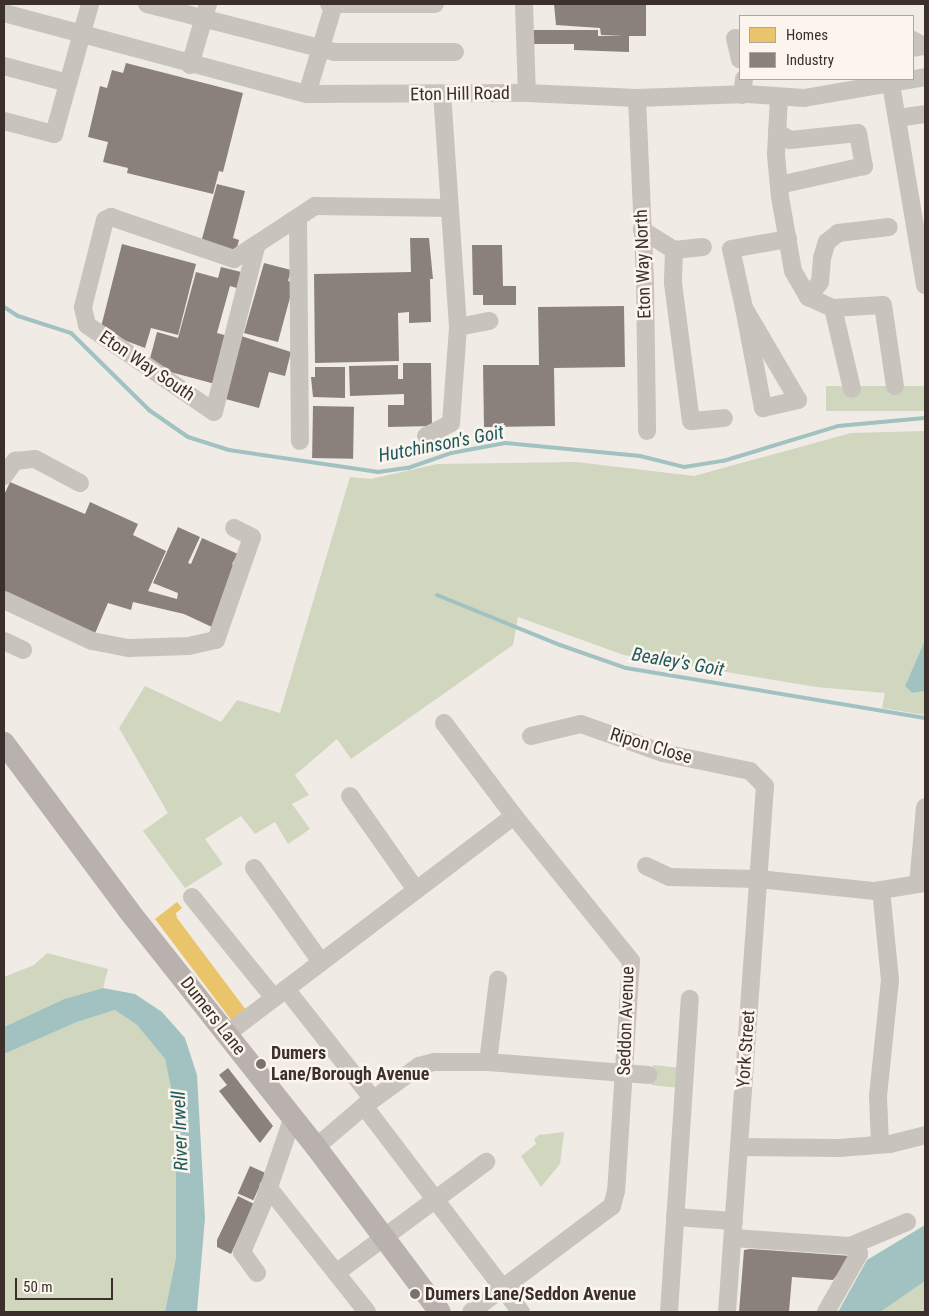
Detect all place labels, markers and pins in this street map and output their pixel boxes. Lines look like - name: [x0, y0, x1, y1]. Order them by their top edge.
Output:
- place label: Dumers Lane/Borough Avenue: [271, 1043, 429, 1086]
- marker: Dumers Lane/Borough Avenue: [255, 1058, 267, 1070]
- place label: Dumers Lane/Seddon Avenue: [425, 1283, 636, 1305]
- marker: Dumers Lane/Seddon Avenue: [409, 1288, 421, 1300]

